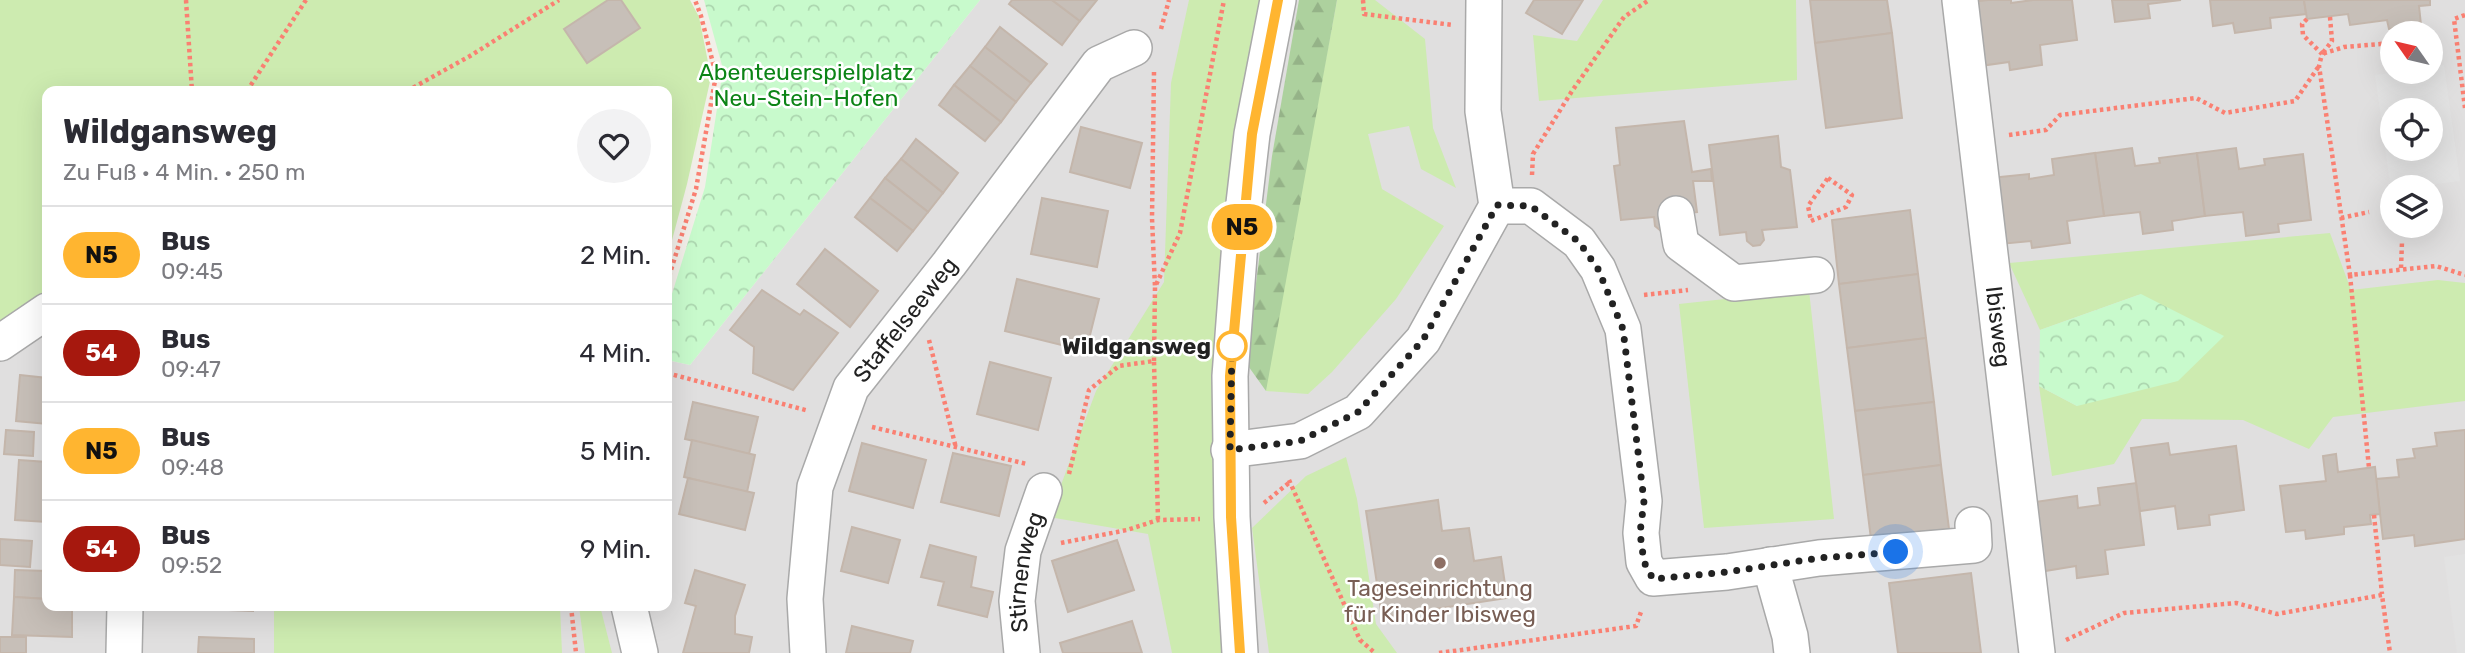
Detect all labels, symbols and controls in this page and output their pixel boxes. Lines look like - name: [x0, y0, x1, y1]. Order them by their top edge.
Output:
- north arrow: [2380, 21, 2443, 84]
- map controls: [2380, 21, 2443, 238]
- park label: Abenteuerspielplatz Neu-Stein-Hofen: [698, 58, 914, 112]
- button: locate: [2380, 98, 2443, 161]
- button: heart: [577, 109, 651, 183]
- text: Wildgansweg: [63, 112, 277, 151]
- text: Zu Fuß · 4 Min. · 250 m: [63, 158, 306, 186]
- button: layers: [2380, 175, 2443, 238]
- line badge: N5: [1210, 204, 1274, 250]
- text: N5: [1226, 213, 1258, 241]
- text: Bus: [161, 226, 210, 257]
- text: 2 Min.: [580, 240, 651, 271]
- text: N5: [85, 241, 118, 269]
- street label: Staffelseeweg: [847, 251, 963, 388]
- text: 09:45: [161, 257, 223, 285]
- street label: Ibisweg: [1980, 285, 2017, 369]
- text: Bus: [161, 324, 210, 355]
- marker: Wildgansweg: [1217, 331, 1247, 361]
- place label: Wildgansweg: [1062, 332, 1211, 360]
- text: 4 Min.: [579, 338, 651, 369]
- text: 54: [86, 339, 117, 367]
- text: 09:47: [161, 355, 221, 383]
- text: Bus: [161, 422, 210, 453]
- text: 5 Min.: [580, 436, 651, 467]
- text: N5: [85, 437, 118, 465]
- text: 09:48: [161, 453, 224, 481]
- street label: Stirnenweg: [1003, 508, 1050, 634]
- text: Bus: [161, 520, 210, 551]
- text: 9 Min.: [580, 534, 651, 565]
- your location: [1878, 534, 1913, 569]
- text: 54: [86, 535, 117, 563]
- text: 09:52: [161, 551, 222, 579]
- marker: Tageseinrichtung für Kinder Ibisweg: [1432, 555, 1448, 571]
- place label: Tageseinrichtung für Kinder Ibisweg: [1344, 574, 1536, 628]

